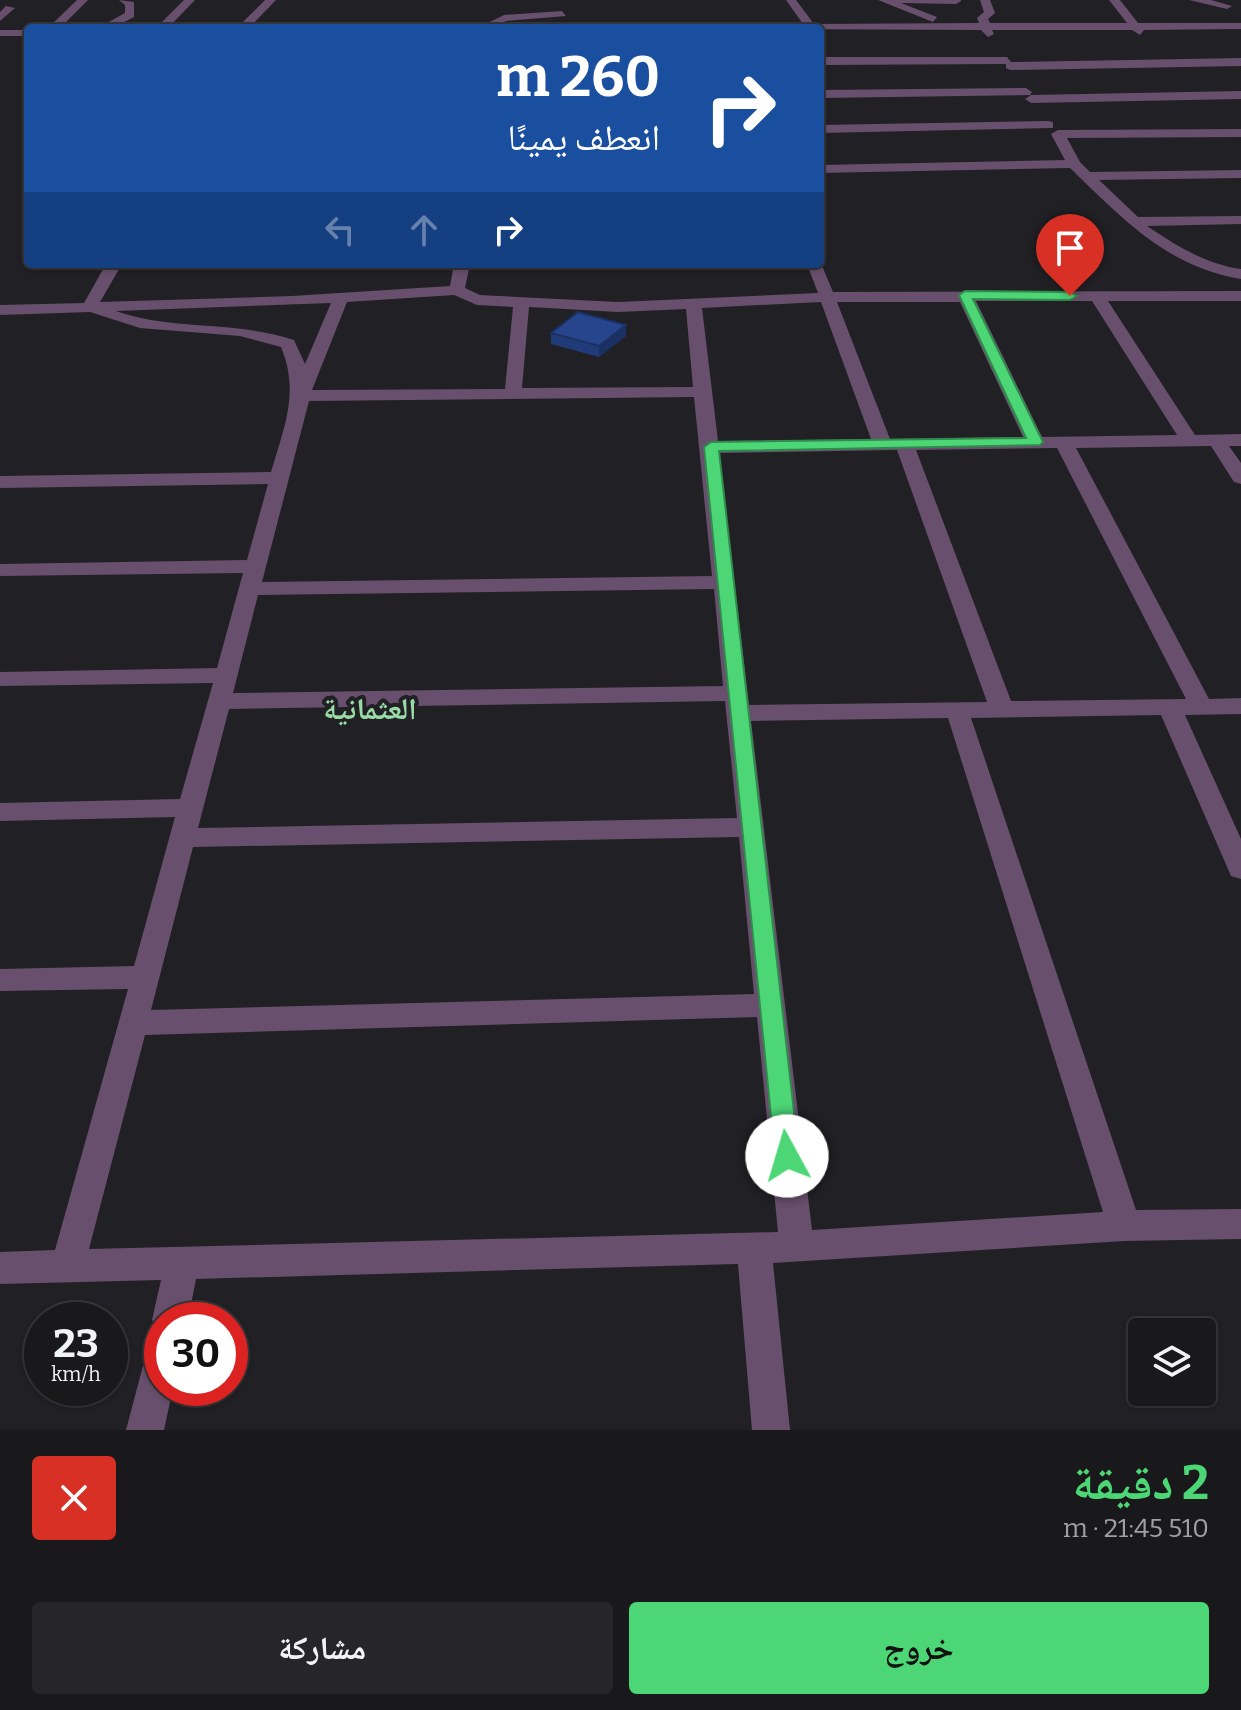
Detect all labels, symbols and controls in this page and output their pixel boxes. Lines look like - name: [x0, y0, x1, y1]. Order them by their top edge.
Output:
- text: 260 m: [496, 44, 660, 111]
- icon: right: [688, 56, 792, 160]
- text: انعطف يمينًا: [508, 116, 660, 160]
- icon: left: [318, 208, 362, 252]
- icon: ahead: [402, 208, 446, 252]
- icon: right: [486, 208, 530, 252]
- pin: [1036, 214, 1104, 296]
- icon: arrive: [1048, 226, 1092, 270]
- district label: العثمانية: [323, 691, 417, 727]
- position arrow: [745, 1114, 829, 1198]
- speed limit sign: 30: [144, 1302, 248, 1406]
- map controls: [1128, 1318, 1216, 1406]
- button: layers: [1128, 1318, 1216, 1406]
- text: 23: [53, 1320, 99, 1368]
- text: km/h: [51, 1362, 101, 1386]
- text: 2 دقيقة: [1073, 1454, 1209, 1512]
- button: close: [32, 1456, 116, 1540]
- text: 510 m · 21:45: [1063, 1513, 1209, 1544]
- button: مشاركة: [32, 1602, 613, 1694]
- button: خروج: [629, 1602, 1209, 1694]

